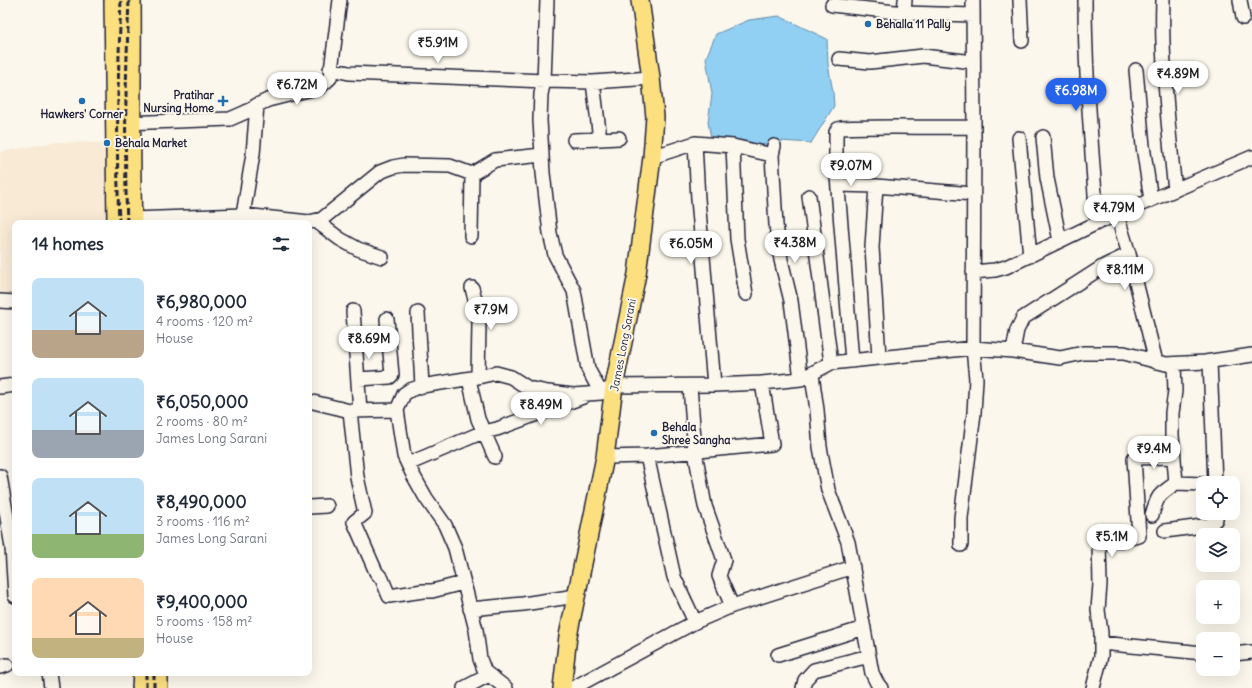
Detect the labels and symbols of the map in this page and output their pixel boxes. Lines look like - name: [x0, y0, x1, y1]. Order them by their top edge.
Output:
- place label: Behalla 11 Pally: [876, 17, 951, 32]
- marker: Behalla 11 Pally: [863, 19, 873, 29]
- pin: ₹5.91M: [405, 30, 471, 64]
- pin: ₹4.89M: [1145, 61, 1211, 95]
- pin: ₹6.72M: [264, 72, 330, 106]
- pin: ₹6.98M: [1043, 78, 1109, 112]
- place label: Pratihar Nursing Home: [143, 88, 215, 116]
- marker: Pratihar Nursing Home: [217, 95, 229, 107]
- marker: Hawkers' Corner: [77, 96, 87, 106]
- place label: Hawkers' Corner: [40, 107, 124, 121]
- place label: Behala Market: [115, 136, 187, 150]
- marker: Behala Market: [102, 138, 112, 148]
- pin: ₹9.07M: [818, 153, 884, 187]
- pin: ₹4.79M: [1081, 195, 1147, 229]
- pin: ₹4.38M: [762, 230, 828, 264]
- pin: ₹6.05M: [658, 231, 724, 265]
- pin: ₹8.11M: [1092, 257, 1158, 291]
- pin: ₹7.9M: [463, 297, 519, 331]
- street label: James Long Sarani: [607, 297, 639, 393]
- pin: ₹8.69M: [336, 326, 402, 360]
- pin: ₹8.49M: [508, 392, 574, 426]
- place label: Behala Shree Sangha: [662, 420, 731, 448]
- marker: Behala Shree Sangha: [649, 428, 659, 438]
- pin: ₹9.4M: [1126, 436, 1182, 470]
- pin: ₹5.1M: [1084, 524, 1140, 558]

